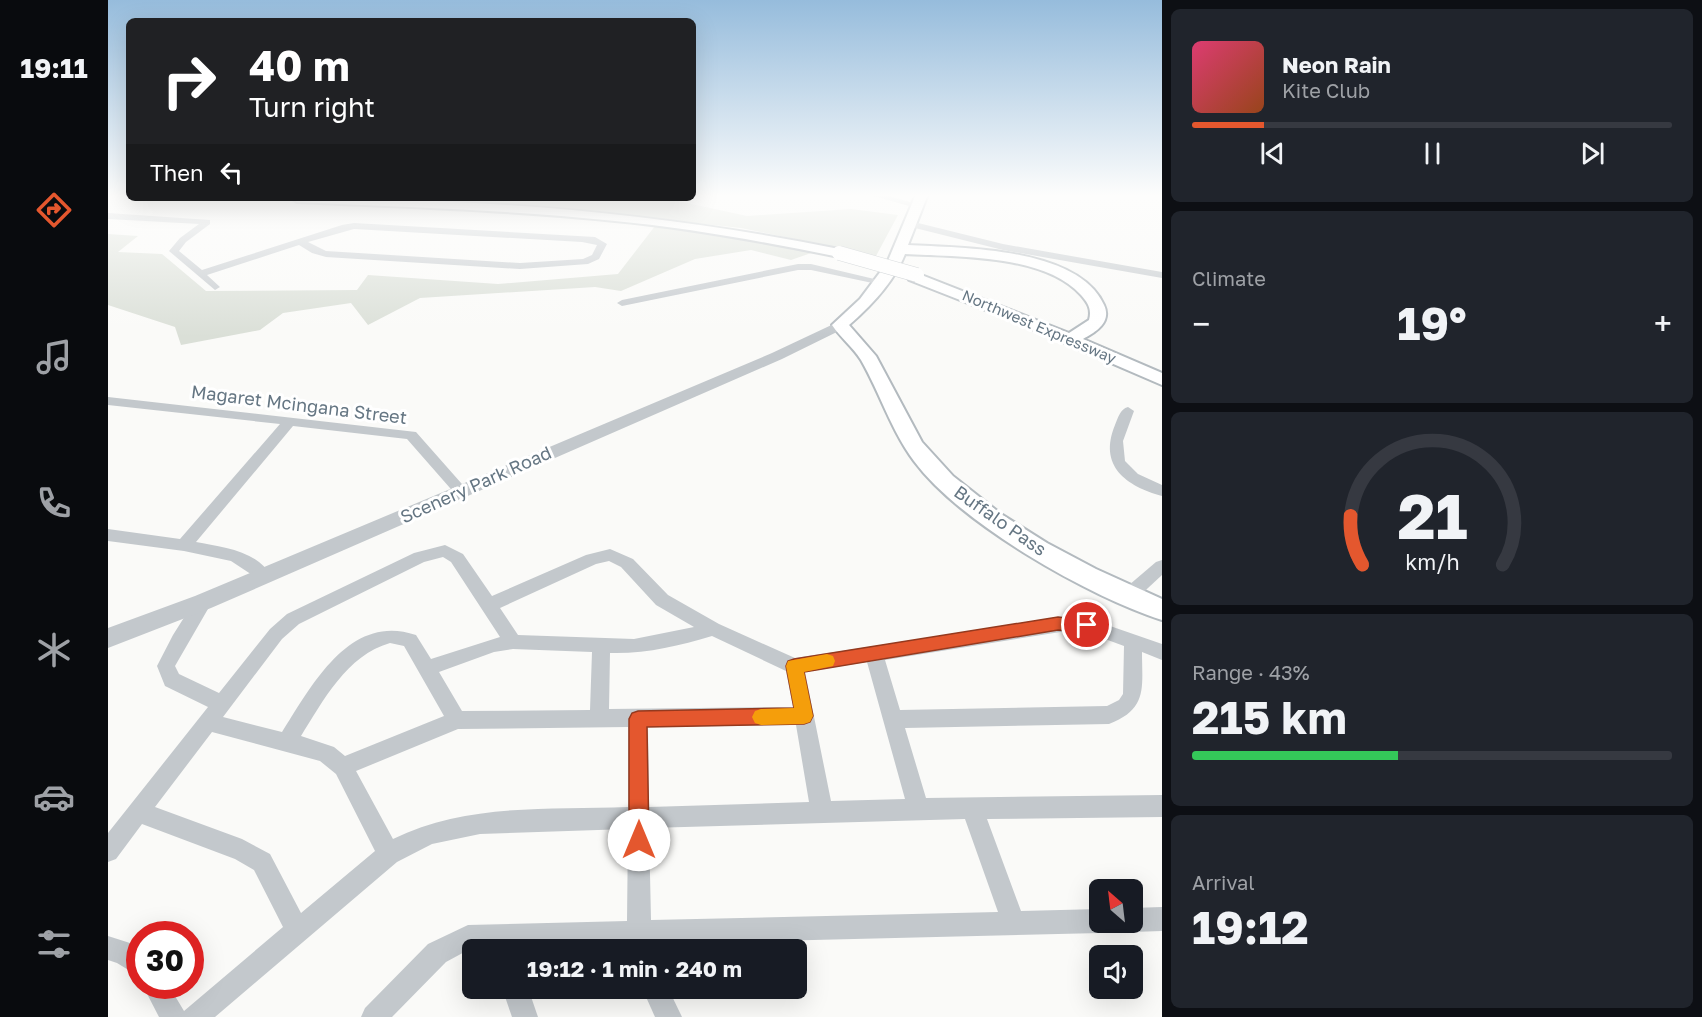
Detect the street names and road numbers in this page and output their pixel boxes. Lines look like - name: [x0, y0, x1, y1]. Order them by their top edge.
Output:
- street label: Northwest Expressway: [960, 285, 1120, 367]
- street label: Magaret Mcingana Street: [190, 380, 408, 428]
- street label: Scenery Park Road: [397, 441, 555, 527]
- street label: Buffalo Pass: [950, 480, 1051, 560]

